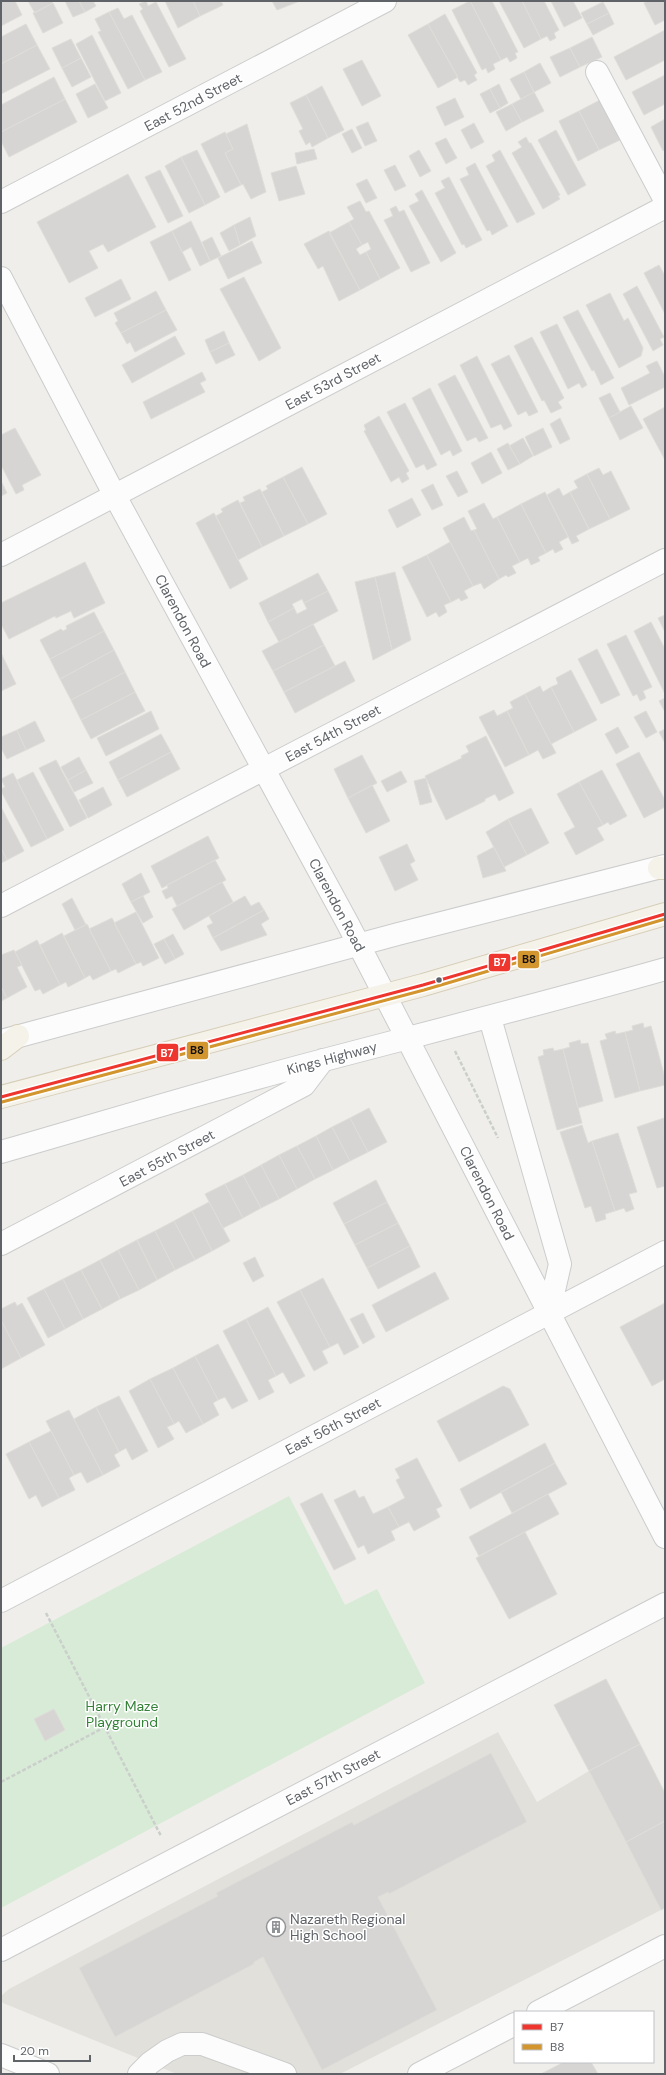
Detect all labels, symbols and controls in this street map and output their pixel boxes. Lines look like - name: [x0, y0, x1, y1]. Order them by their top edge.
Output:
- street label: East 52nd Street: [141, 69, 245, 135]
- street label: East 53rd Street: [282, 348, 384, 414]
- street label: Clarendon Road: [151, 571, 215, 671]
- street label: East 54th Street: [282, 700, 384, 766]
- street label: Clarendon Road: [305, 855, 369, 955]
- line badge: B8: [517, 950, 540, 969]
- text: B8: [522, 952, 536, 966]
- line badge: B7: [488, 953, 511, 972]
- text: B7: [494, 955, 507, 969]
- unlabelled marker: [434, 975, 444, 985]
- street label: Kings Highway: [285, 1037, 379, 1079]
- line badge: B8: [186, 1041, 209, 1060]
- line badge: B7: [156, 1043, 179, 1062]
- text: B8: [190, 1043, 204, 1057]
- text: B7: [161, 1046, 174, 1060]
- street label: East 55th Street: [116, 1125, 218, 1191]
- street label: Clarendon Road: [456, 1143, 518, 1243]
- street label: East 56th Street: [282, 1393, 384, 1459]
- park label: Harry Maze Playground: [86, 1697, 158, 1731]
- street label: East 57th Street: [283, 1745, 383, 1809]
- place label: Nazareth Regional High School: [290, 1910, 405, 1944]
- building icon: Nazareth Regional High School: [265, 1916, 287, 1938]
- legend: [514, 2011, 654, 2063]
- text: B7: [550, 2019, 564, 2035]
- scale bar: [14, 2037, 90, 2063]
- text: B8: [550, 2039, 565, 2055]
- text: 20 m: [20, 2043, 49, 2059]

